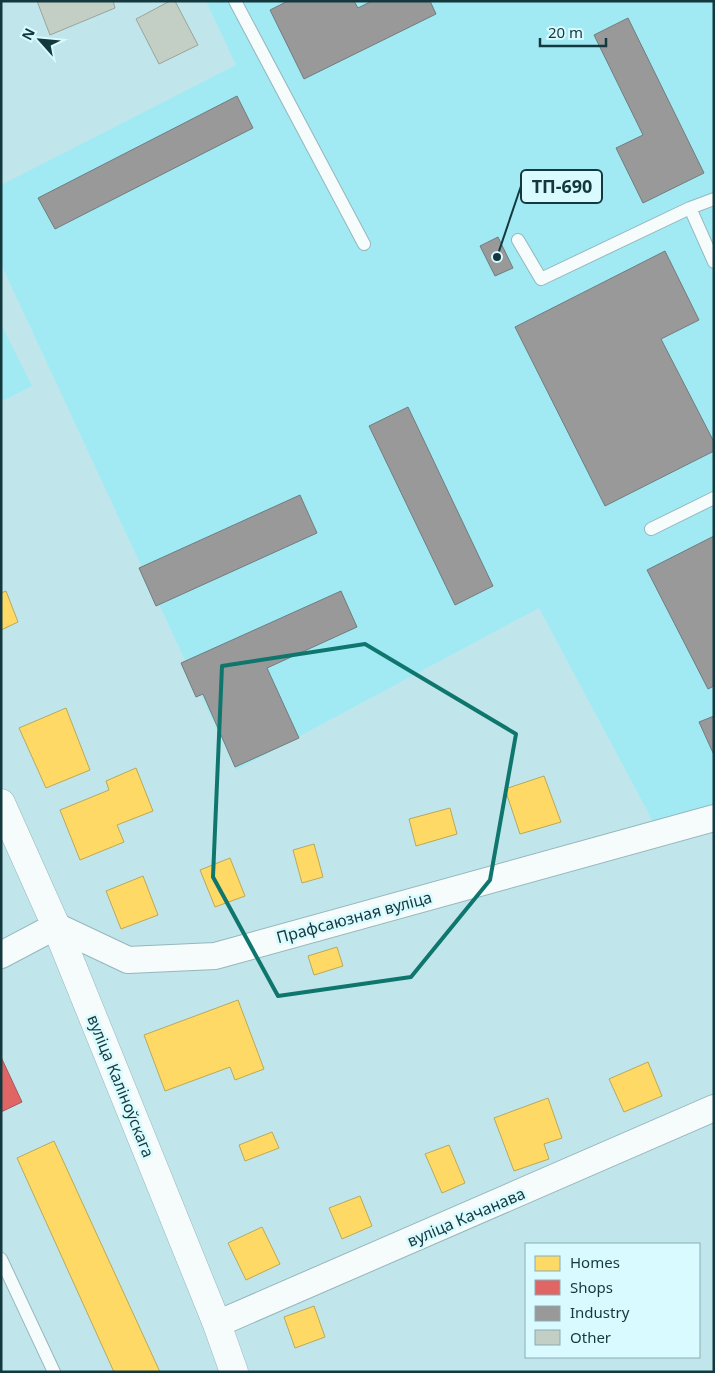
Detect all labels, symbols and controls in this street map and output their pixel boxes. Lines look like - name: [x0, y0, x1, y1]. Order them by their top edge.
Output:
- north arrow: [15, 15, 65, 65]
- scale bar: [540, 15, 606, 47]
- text: 20 m: [548, 22, 583, 42]
- text: N: [17, 24, 39, 43]
- callout: ТП-690: [521, 170, 602, 203]
- text: ТП-690: [532, 174, 592, 198]
- street label: Прафсаюзная вуліца: [274, 886, 434, 948]
- street label: вуліца Каліноўскага: [82, 1011, 160, 1161]
- street label: вуліца Качанава: [404, 1182, 528, 1252]
- legend: [525, 1243, 700, 1358]
- text: Homes: [570, 1252, 620, 1272]
- text: Shops: [570, 1277, 613, 1297]
- text: Industry: [570, 1302, 630, 1322]
- text: Other: [570, 1327, 611, 1347]

